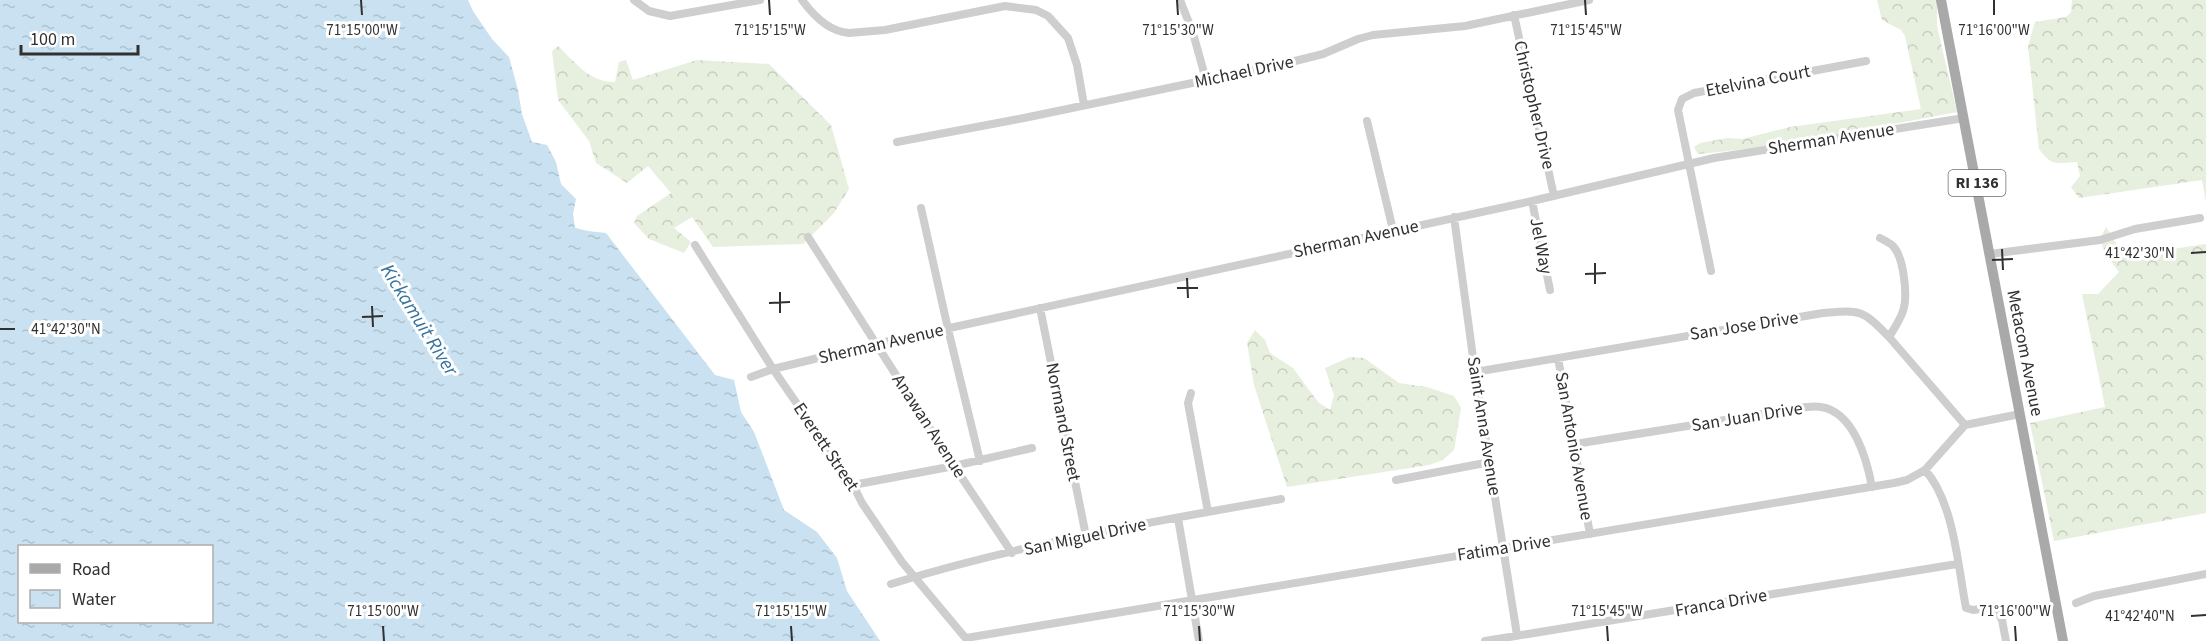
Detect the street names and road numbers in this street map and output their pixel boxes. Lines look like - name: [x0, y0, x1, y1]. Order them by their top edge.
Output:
- street label: Christopher Drive: [1507, 38, 1561, 172]
- street label: Michael Drive: [1192, 49, 1296, 95]
- street label: Etelvina Court: [1704, 59, 1812, 103]
- street label: Sherman Avenue: [1766, 117, 1896, 161]
- road number: RI 136: [1948, 170, 2006, 196]
- street label: Sherman Avenue: [1291, 214, 1421, 264]
- street label: Jel Way: [1523, 216, 1559, 277]
- street label: Metacom Avenue: [2000, 288, 2050, 418]
- street label: San Jose Drive: [1688, 305, 1800, 347]
- street label: Sherman Avenue: [816, 317, 946, 371]
- street label: Saint Anna Avenue: [1461, 355, 1507, 497]
- street label: Normand Street: [1039, 361, 1087, 483]
- street label: Anawan Avenue: [886, 369, 972, 483]
- street label: San Antonio Avenue: [1549, 370, 1599, 522]
- street label: San Juan Drive: [1690, 396, 1804, 438]
- street label: Everett Street: [787, 398, 865, 496]
- street label: San Miguel Drive: [1021, 512, 1149, 562]
- street label: Fatima Drive: [1456, 528, 1553, 568]
- street label: Franca Drive: [1673, 583, 1769, 623]

